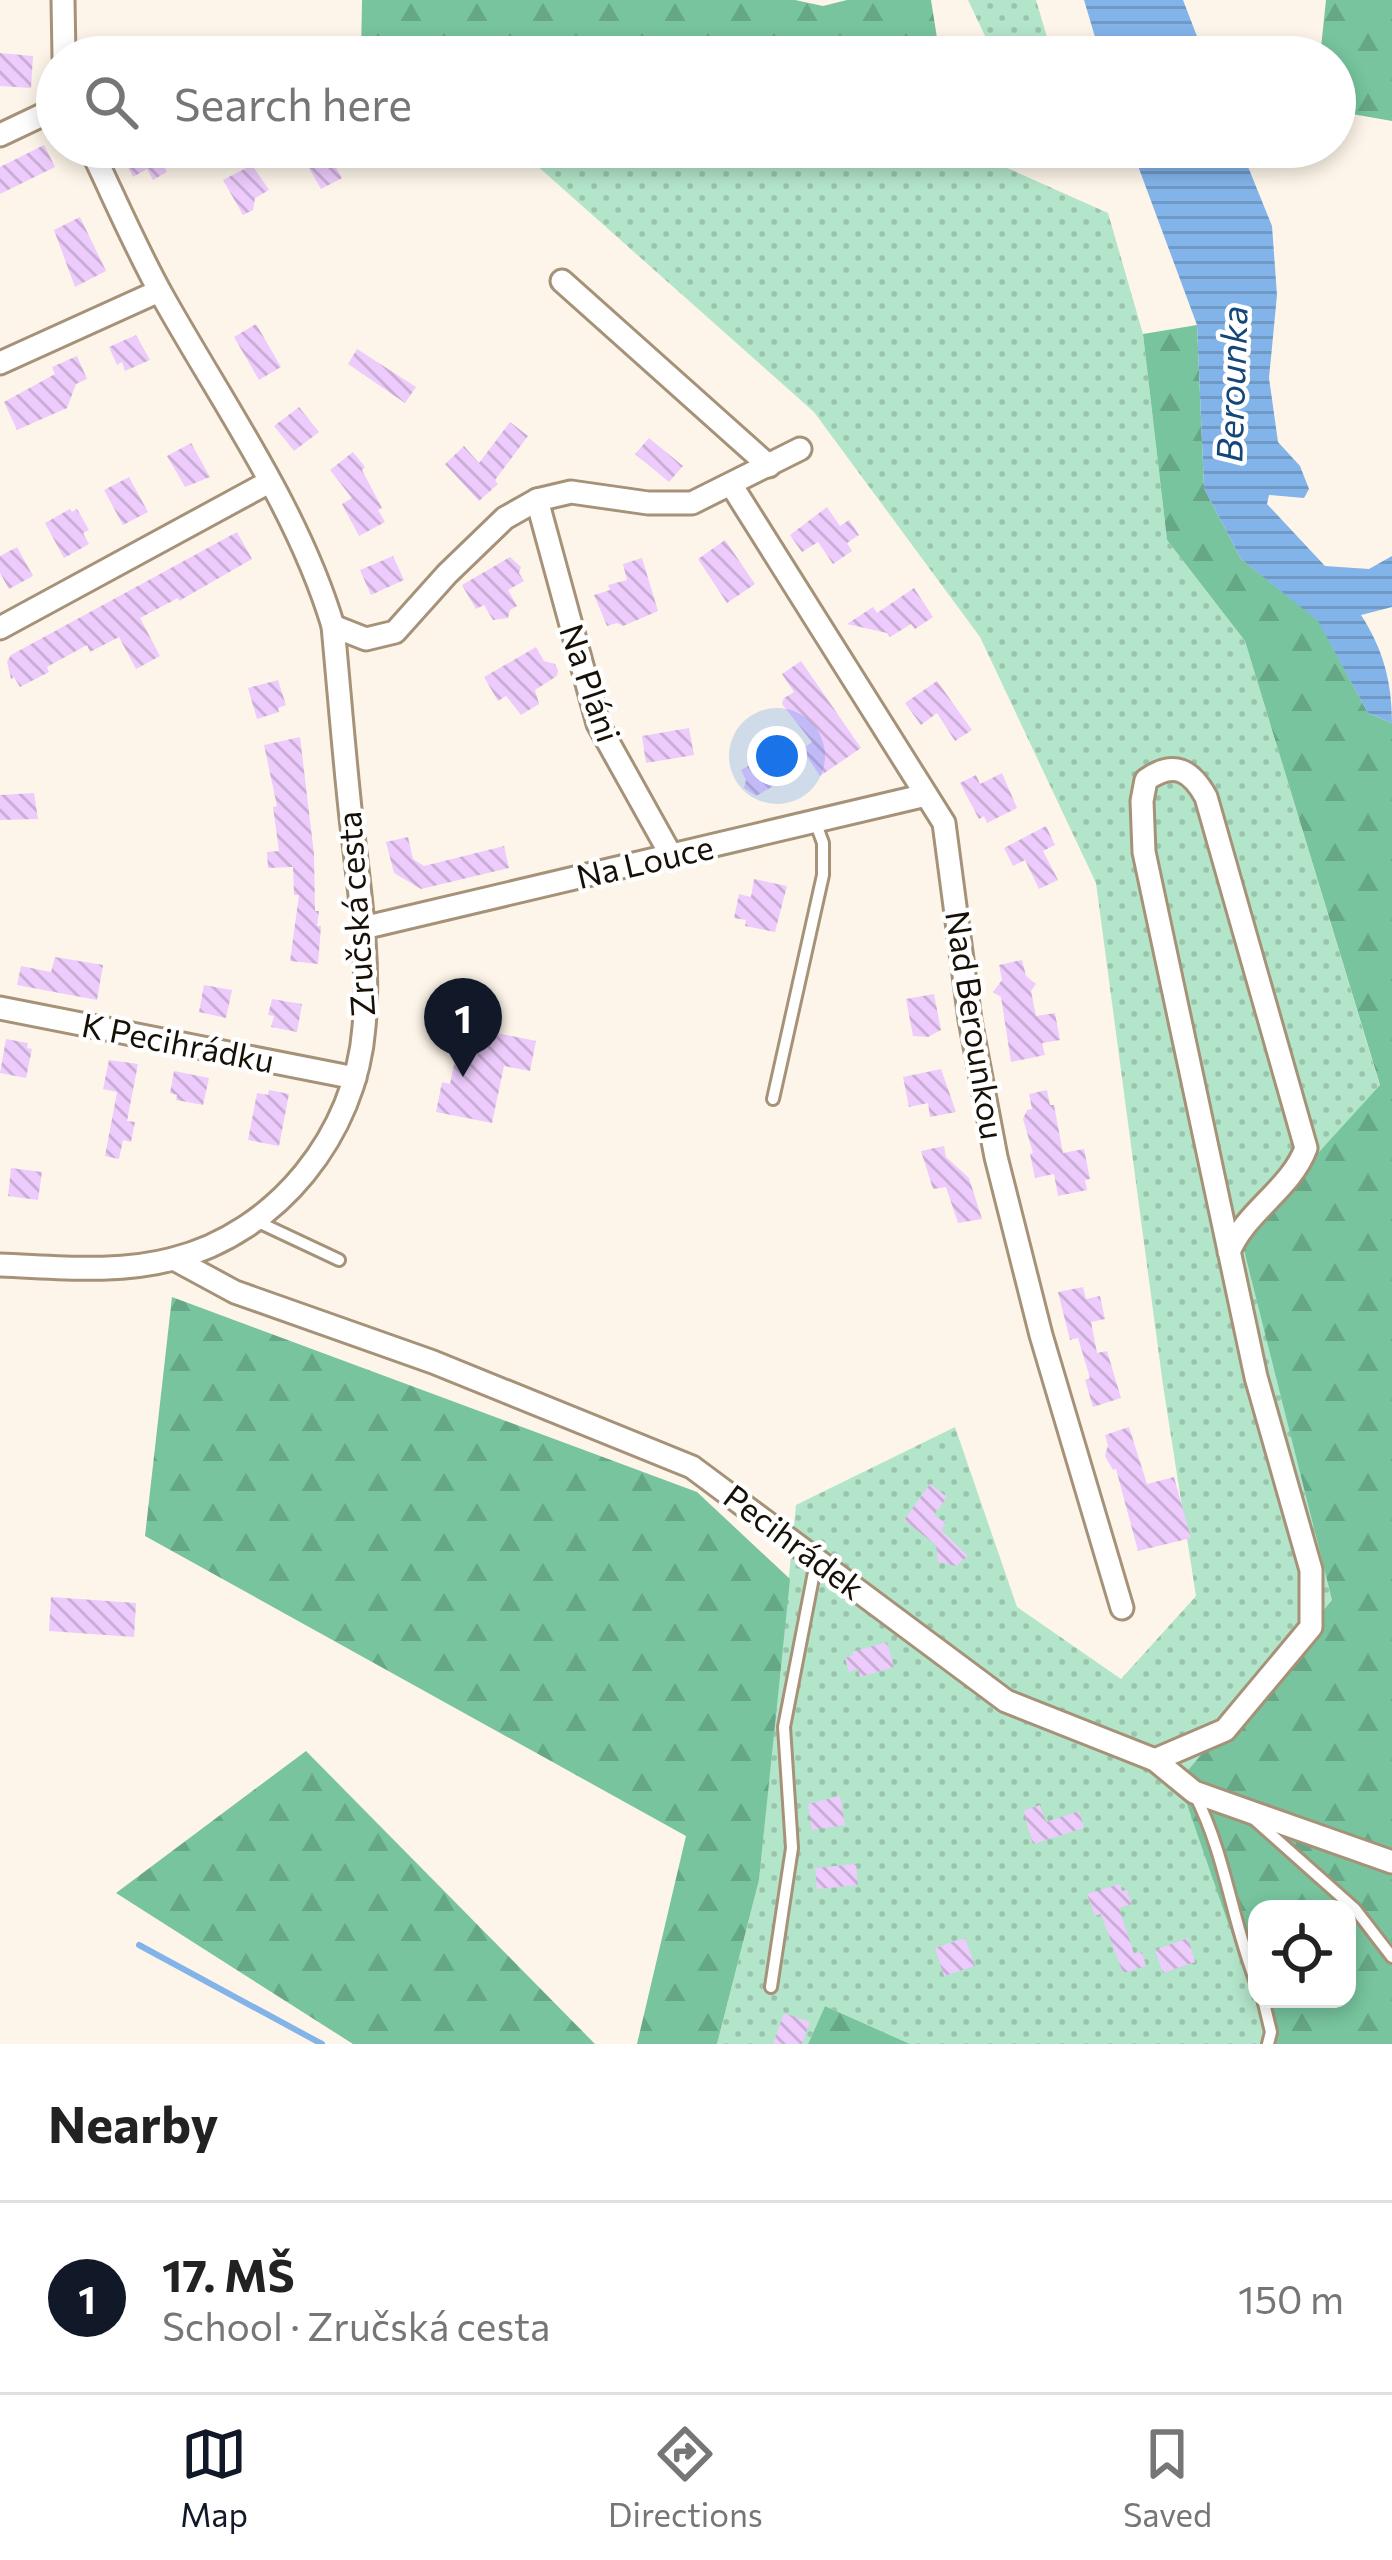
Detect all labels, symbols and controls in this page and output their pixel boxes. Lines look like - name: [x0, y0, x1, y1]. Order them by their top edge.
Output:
- search box: [36, 36, 1356, 168]
- icon: search: [78, 69, 144, 135]
- text: Search here: [174, 75, 412, 130]
- water label: Berounka: [1205, 305, 1255, 463]
- street label: Na Pláni: [552, 618, 631, 747]
- your location: [747, 726, 807, 786]
- street label: Zručská cesta: [327, 810, 382, 1018]
- street label: Na Louce: [572, 825, 717, 896]
- street label: Nad Berounkou: [938, 907, 1015, 1142]
- pin: 1: [424, 978, 502, 1077]
- street label: K Pecihrádku: [79, 1003, 278, 1080]
- street label: Pecihrádek: [716, 1475, 873, 1607]
- map controls: [1248, 1900, 1356, 2008]
- button: locate: [1248, 1900, 1356, 2008]
- text: Nearby: [48, 2091, 218, 2154]
- text: 17. MŠ: [162, 2246, 294, 2301]
- text: 1: [78, 2274, 96, 2322]
- text: 150 m: [1238, 2274, 1344, 2322]
- text: School · Zručská cesta: [162, 2301, 550, 2349]
- tab: Map: [180, 2421, 248, 2534]
- tab: Directions: [608, 2421, 763, 2534]
- tab: Saved: [1123, 2421, 1212, 2534]

